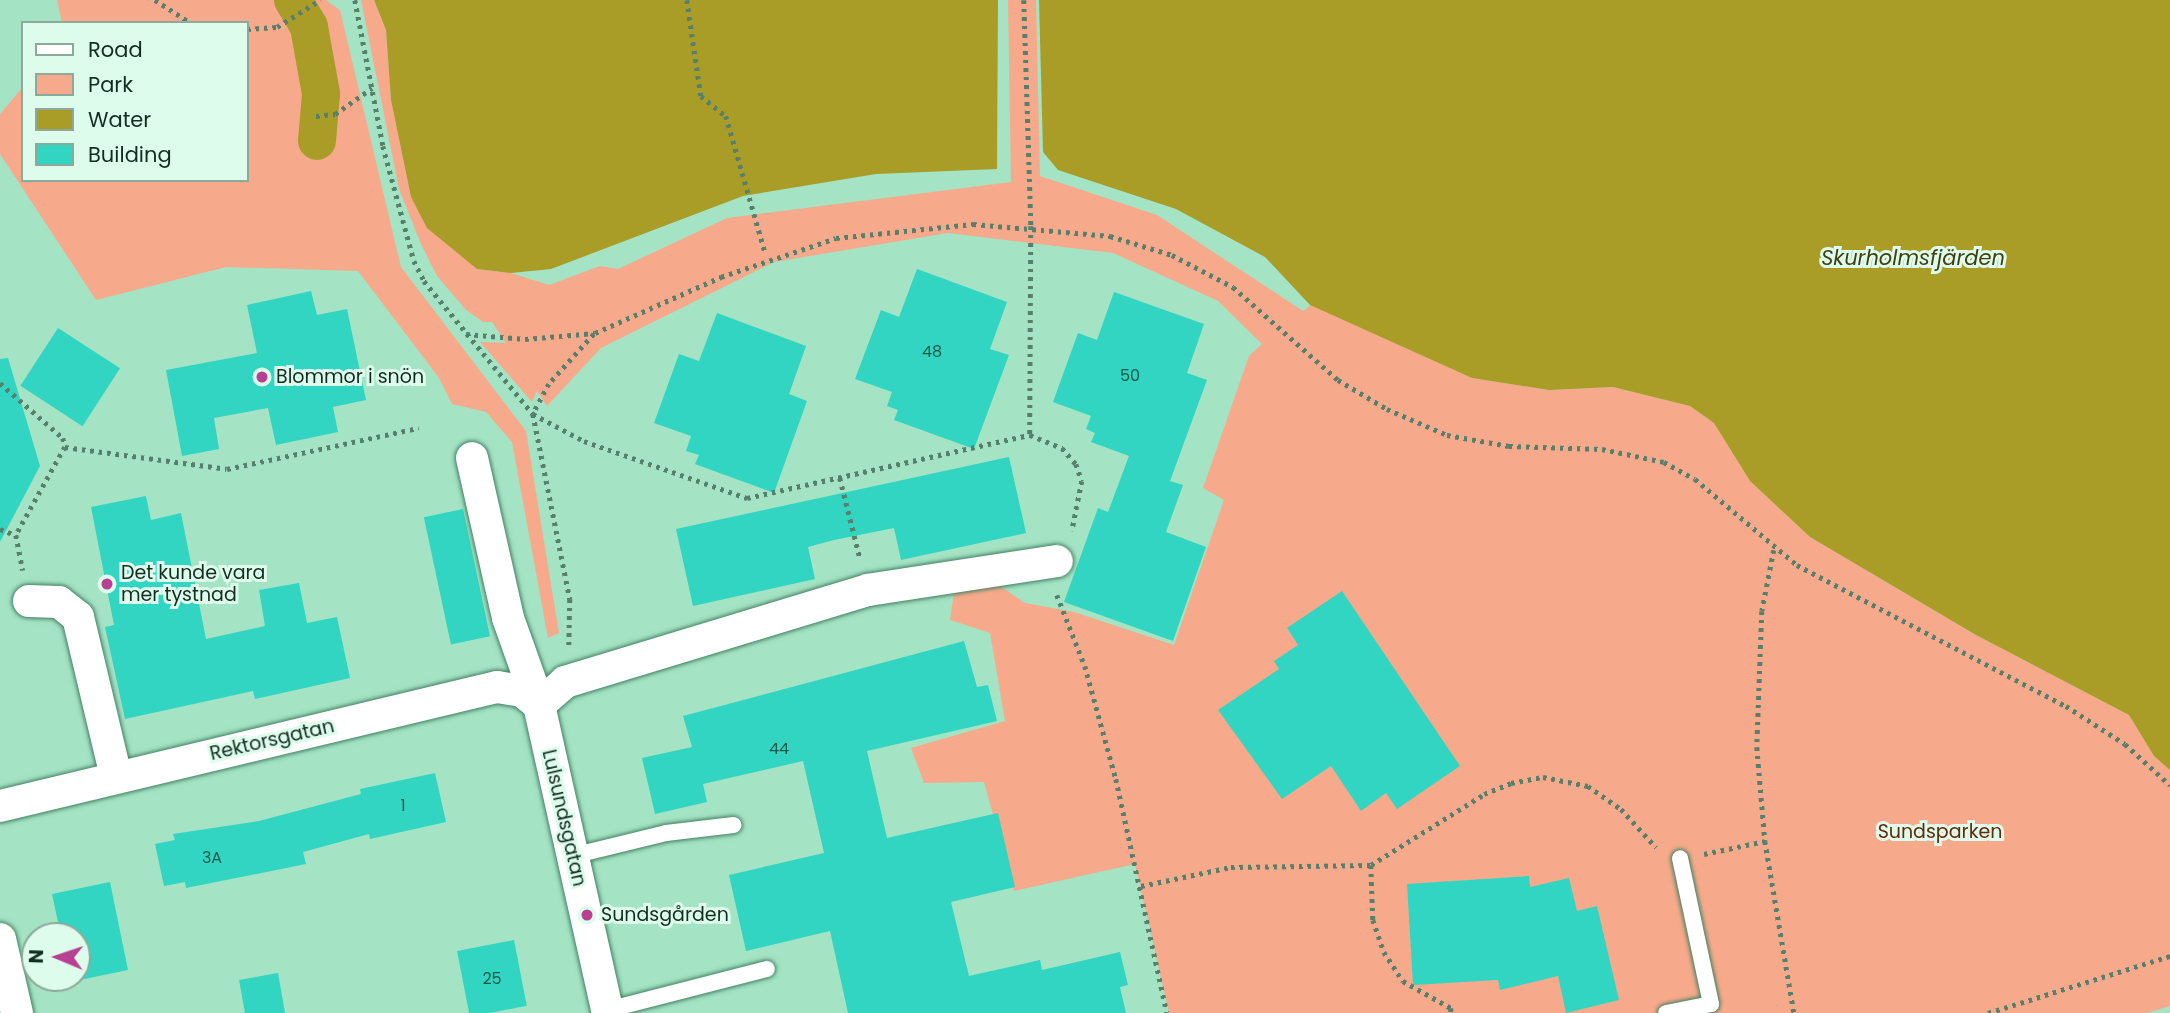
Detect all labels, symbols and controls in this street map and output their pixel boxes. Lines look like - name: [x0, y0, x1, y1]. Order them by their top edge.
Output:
- legend: [21, 21, 248, 182]
- text: Road: [88, 35, 143, 64]
- text: Park: [88, 70, 133, 99]
- text: Water: [88, 105, 151, 134]
- text: Building: [88, 140, 172, 169]
- water label: Skurholmsfjärden: [1821, 245, 2005, 271]
- house number: 48: [922, 342, 942, 362]
- place label: Blommor i snön: [276, 366, 424, 388]
- house number: 50: [1120, 366, 1140, 386]
- marker: Blommor i snön: [254, 369, 270, 385]
- place label: Det kunde vara mer tystnad: [121, 562, 265, 606]
- marker: Det kunde vara mer tystnad: [99, 576, 115, 592]
- street label: Rektorsgatan: [208, 715, 336, 765]
- house number: 44: [769, 739, 789, 759]
- street label: Lulsundsgatan: [537, 747, 591, 889]
- house number: 1: [400, 796, 406, 816]
- park label: Sundsparken: [1878, 821, 2002, 843]
- house number: 3A: [202, 848, 222, 868]
- place label: Sundsgården: [601, 904, 729, 926]
- marker: Sundsgården: [579, 907, 595, 923]
- north arrow: [21, 922, 91, 992]
- text: N: [23, 949, 50, 964]
- house number: 25: [482, 969, 502, 989]

